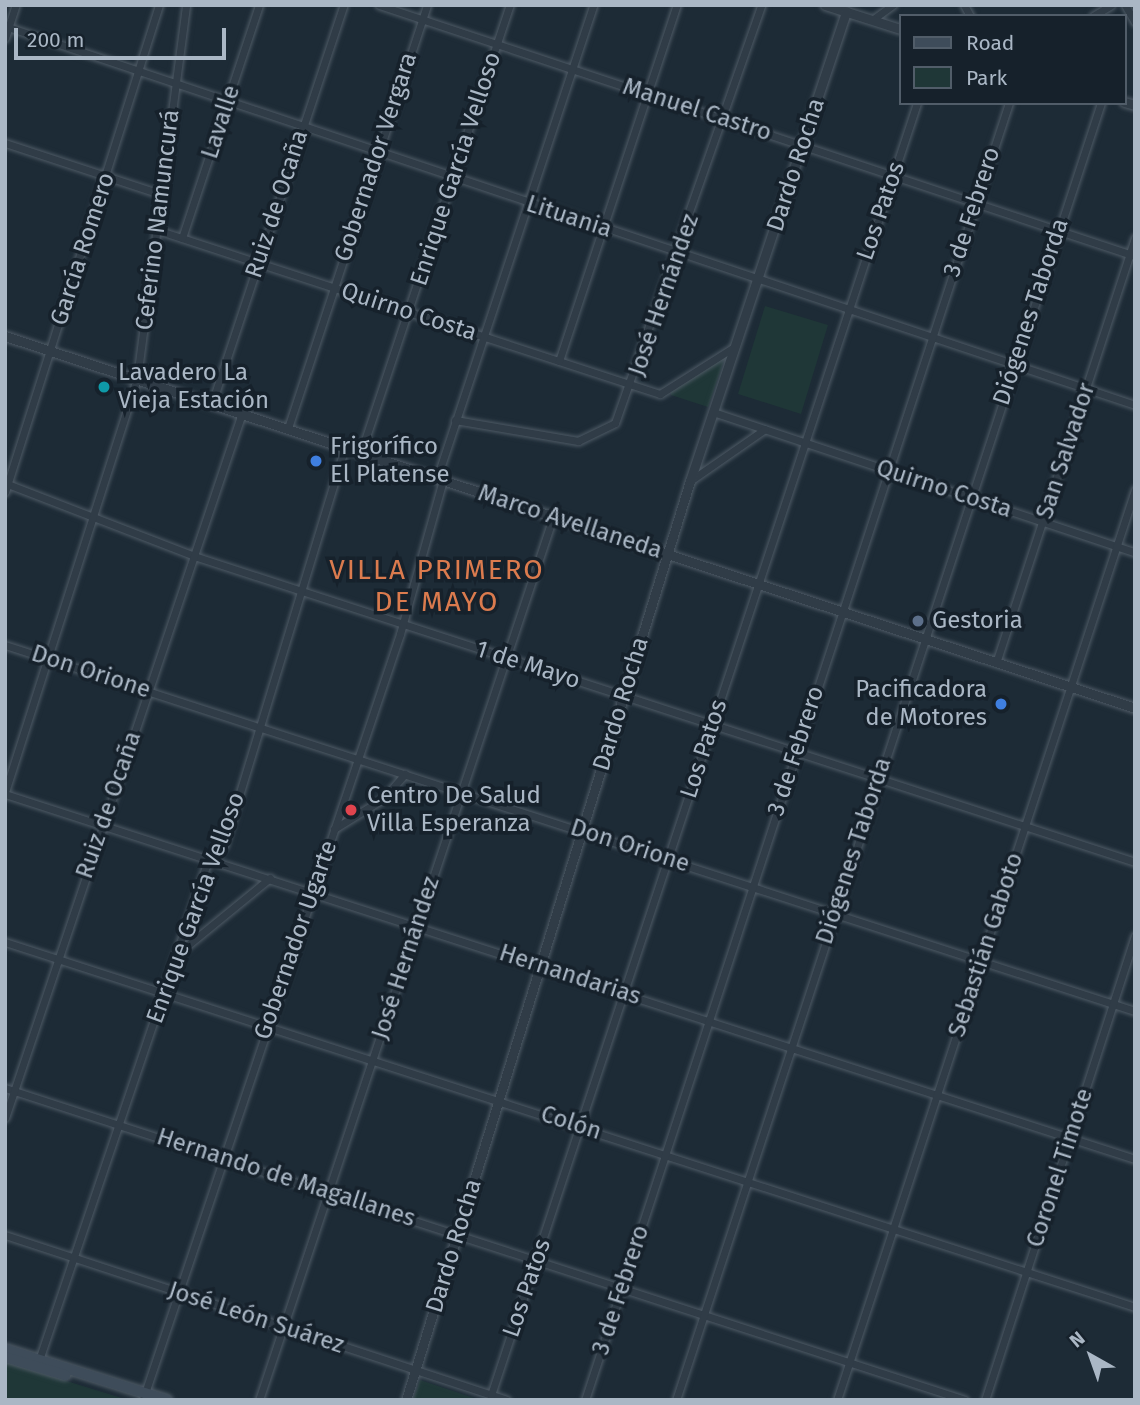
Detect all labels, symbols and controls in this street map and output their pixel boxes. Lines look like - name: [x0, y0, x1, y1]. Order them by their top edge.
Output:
- scale bar: [18, 14, 229, 58]
- legend: [898, 14, 1126, 105]
- text: 200 m: [27, 27, 84, 53]
- text: Road: [966, 30, 1014, 56]
- street label: Gobernador Vergara: [329, 49, 423, 265]
- street label: Enrique García Velloso: [405, 49, 507, 289]
- text: Park: [966, 65, 1007, 91]
- street label: Manuel Castro: [619, 72, 775, 148]
- street label: Lavalle: [196, 82, 246, 162]
- street label: Dardo Rocha: [761, 95, 831, 235]
- street label: Ceferino Namuncurá: [130, 108, 186, 332]
- street label: Ruiz de Ocaña: [240, 126, 314, 282]
- street label: 3 de Febrero: [938, 144, 1006, 280]
- street label: Los Patos: [851, 158, 911, 264]
- street label: García Romero: [45, 169, 121, 329]
- street label: Lituania: [523, 190, 615, 244]
- street label: José Hernández: [623, 210, 705, 380]
- street label: Diógenes Taborda: [987, 215, 1075, 409]
- street label: Quirno Costa: [338, 277, 480, 347]
- place label: Lavadero La Vieja Estación: [118, 359, 269, 415]
- marker: Lavadero La Vieja Estación: [96, 379, 112, 395]
- street label: San Salvador: [1030, 379, 1102, 523]
- place label: Frigorífico El Platense: [330, 433, 449, 489]
- marker: Frigorífico El Platense: [308, 453, 324, 469]
- street label: Quirno Costa: [873, 454, 1015, 524]
- street label: Marco Avellaneda: [474, 479, 666, 565]
- district label: VILLA PRIMERO DE MAYO: [331, 553, 543, 619]
- place label: Gestoria: [932, 607, 1023, 635]
- marker: Gestoria: [910, 613, 926, 629]
- street label: Dardo Rocha: [587, 634, 655, 774]
- street label: 1 de Mayo: [472, 635, 584, 695]
- street label: Don Orione: [28, 639, 154, 705]
- place label: Pacificadora de Motores: [855, 676, 987, 732]
- street label: 3 de Febrero: [762, 683, 830, 819]
- street label: Los Patos: [675, 696, 733, 802]
- marker: Pacificadora de Motores: [993, 696, 1009, 712]
- street label: Ruiz de Ocaña: [70, 728, 148, 882]
- street label: Diógenes Taborda: [810, 754, 898, 948]
- place label: Centro De Salud Villa Esperanza: [367, 782, 541, 838]
- street label: Enrique García Velloso: [141, 788, 251, 1028]
- marker: Centro De Salud Villa Esperanza: [341, 800, 361, 820]
- street label: Don Orione: [567, 813, 693, 879]
- street label: Gobernador Ugarte: [248, 837, 344, 1043]
- street label: Sebastián Gaboto: [943, 849, 1029, 1041]
- street label: José Hernández: [366, 873, 446, 1043]
- street label: Hernandarias: [495, 939, 645, 1011]
- street label: Coronel Timote: [1021, 1085, 1099, 1251]
- street label: Colón: [537, 1100, 605, 1146]
- street label: Hernando de Magallanes: [153, 1123, 419, 1233]
- street label: Dardo Rocha: [420, 1176, 488, 1316]
- street label: 3 de Febrero: [587, 1222, 655, 1358]
- street label: Los Patos: [497, 1235, 557, 1341]
- street label: José León Suárez: [165, 1276, 347, 1360]
- north arrow: [1056, 1321, 1126, 1391]
- text: N: [1065, 1327, 1089, 1352]

